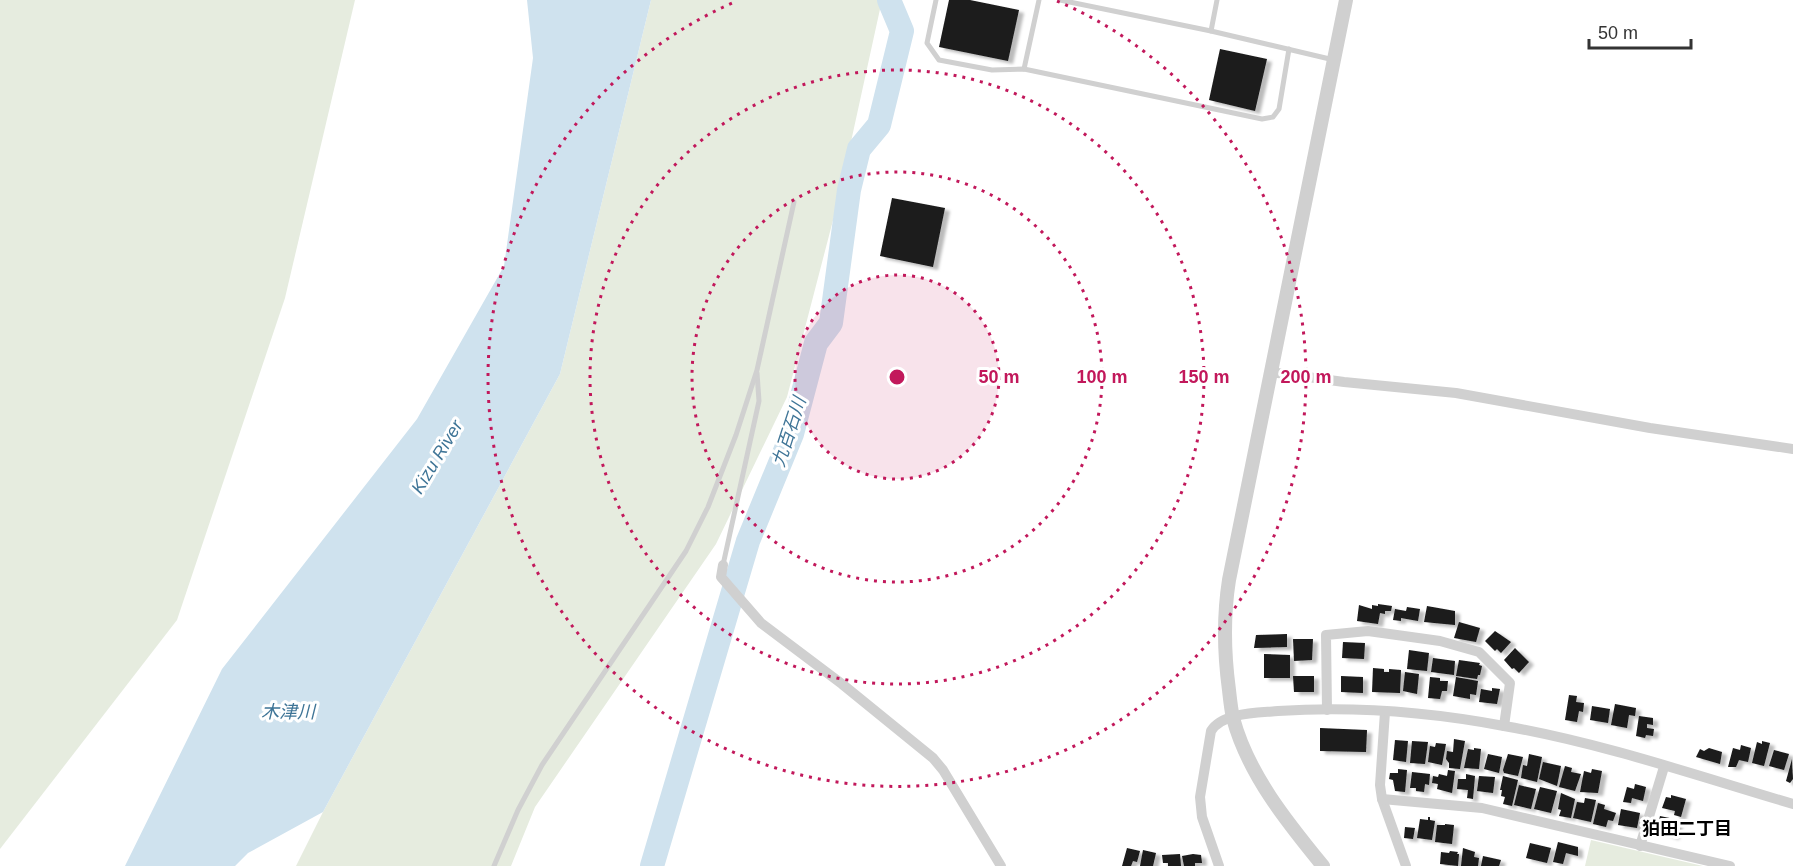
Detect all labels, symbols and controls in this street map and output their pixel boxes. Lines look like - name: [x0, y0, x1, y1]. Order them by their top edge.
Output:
- scale bar: [1589, 12, 1691, 50]
- text: 50 m: [1598, 23, 1638, 43]
- centre of rings: [887, 367, 907, 387]
- text: 50 m: [978, 367, 1020, 387]
- text: 100 m: [1076, 367, 1128, 387]
- text: 150 m: [1178, 367, 1230, 387]
- text: 200 m: [1280, 367, 1332, 387]
- water label: 九百石川: [768, 393, 810, 469]
- water label: Kizu River: [407, 416, 467, 497]
- water label: 木津川: [261, 702, 317, 722]
- district label: 狛田二丁目: [1642, 819, 1732, 839]

